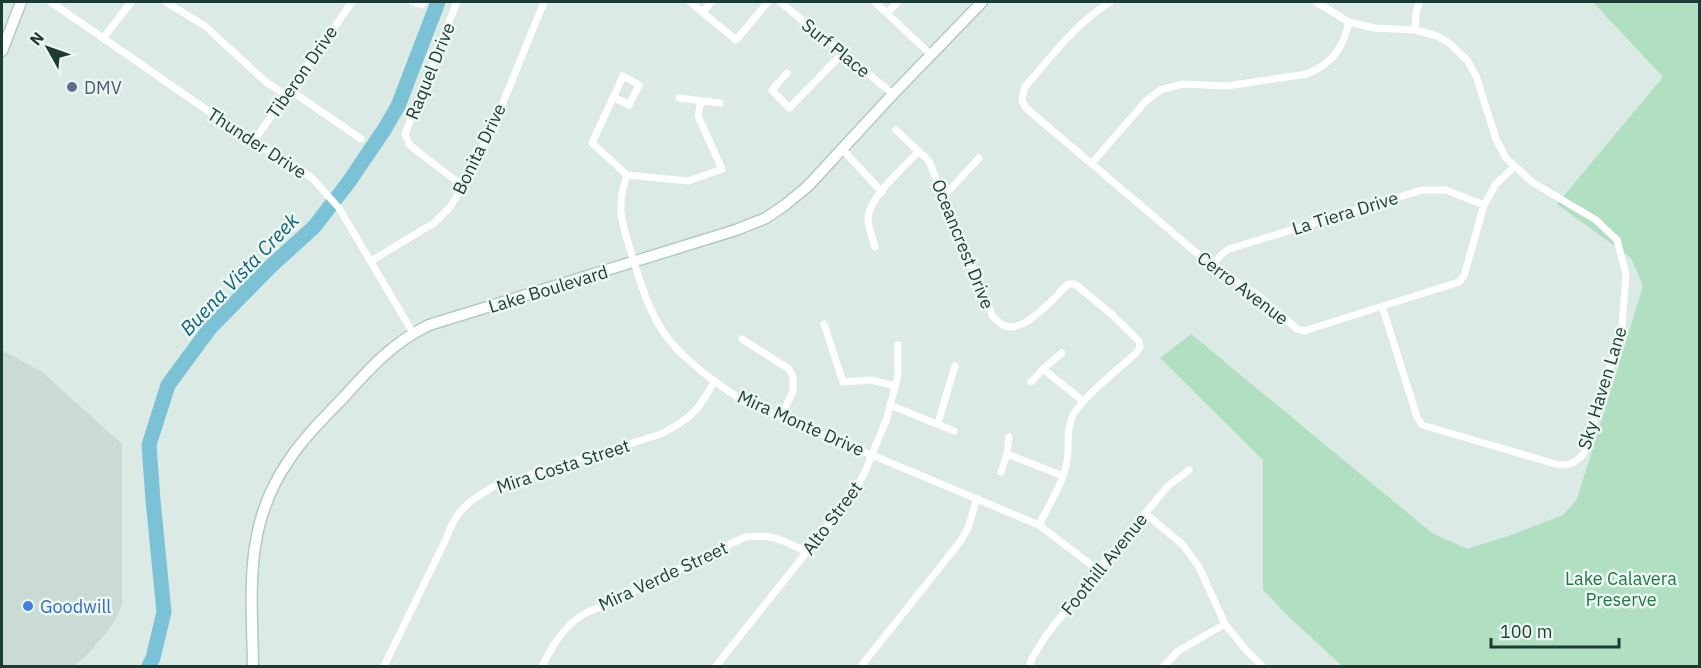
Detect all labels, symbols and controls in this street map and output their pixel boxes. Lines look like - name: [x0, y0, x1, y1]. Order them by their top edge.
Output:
- street label: Surf Place: [797, 13, 875, 83]
- north arrow: [18, 18, 78, 78]
- street label: Raquel Drive: [400, 19, 460, 123]
- street label: Tiberon Drive: [262, 21, 342, 123]
- text: N: [25, 27, 48, 49]
- place label: DMV: [84, 76, 122, 99]
- marker: DMV: [65, 80, 79, 94]
- street label: Bonita Drive: [447, 100, 511, 198]
- street label: Thunder Drive: [203, 102, 311, 184]
- street label: Oceancrest Drive: [927, 176, 1000, 312]
- street label: La Tiera Drive: [1289, 186, 1401, 240]
- water label: Buena Vista Creek: [174, 206, 305, 341]
- street label: Cerro Avenue: [1193, 246, 1293, 330]
- street label: Lake Boulevard: [485, 260, 611, 318]
- street label: Sky Haven Lane: [1572, 324, 1632, 452]
- street label: Mira Monte Drive: [734, 385, 868, 461]
- street label: Mira Costa Street: [493, 434, 633, 498]
- street label: Alto Street: [797, 477, 867, 559]
- street label: Foothill Avenue: [1056, 508, 1152, 620]
- street label: Mira Verde Street: [595, 536, 731, 616]
- park label: Lake Calavera Preserve: [1565, 567, 1677, 611]
- place label: Goodwill: [40, 595, 111, 618]
- marker: Goodwill: [21, 599, 35, 613]
- scale bar: [1491, 611, 1618, 649]
- text: 100 m: [1500, 620, 1552, 643]

